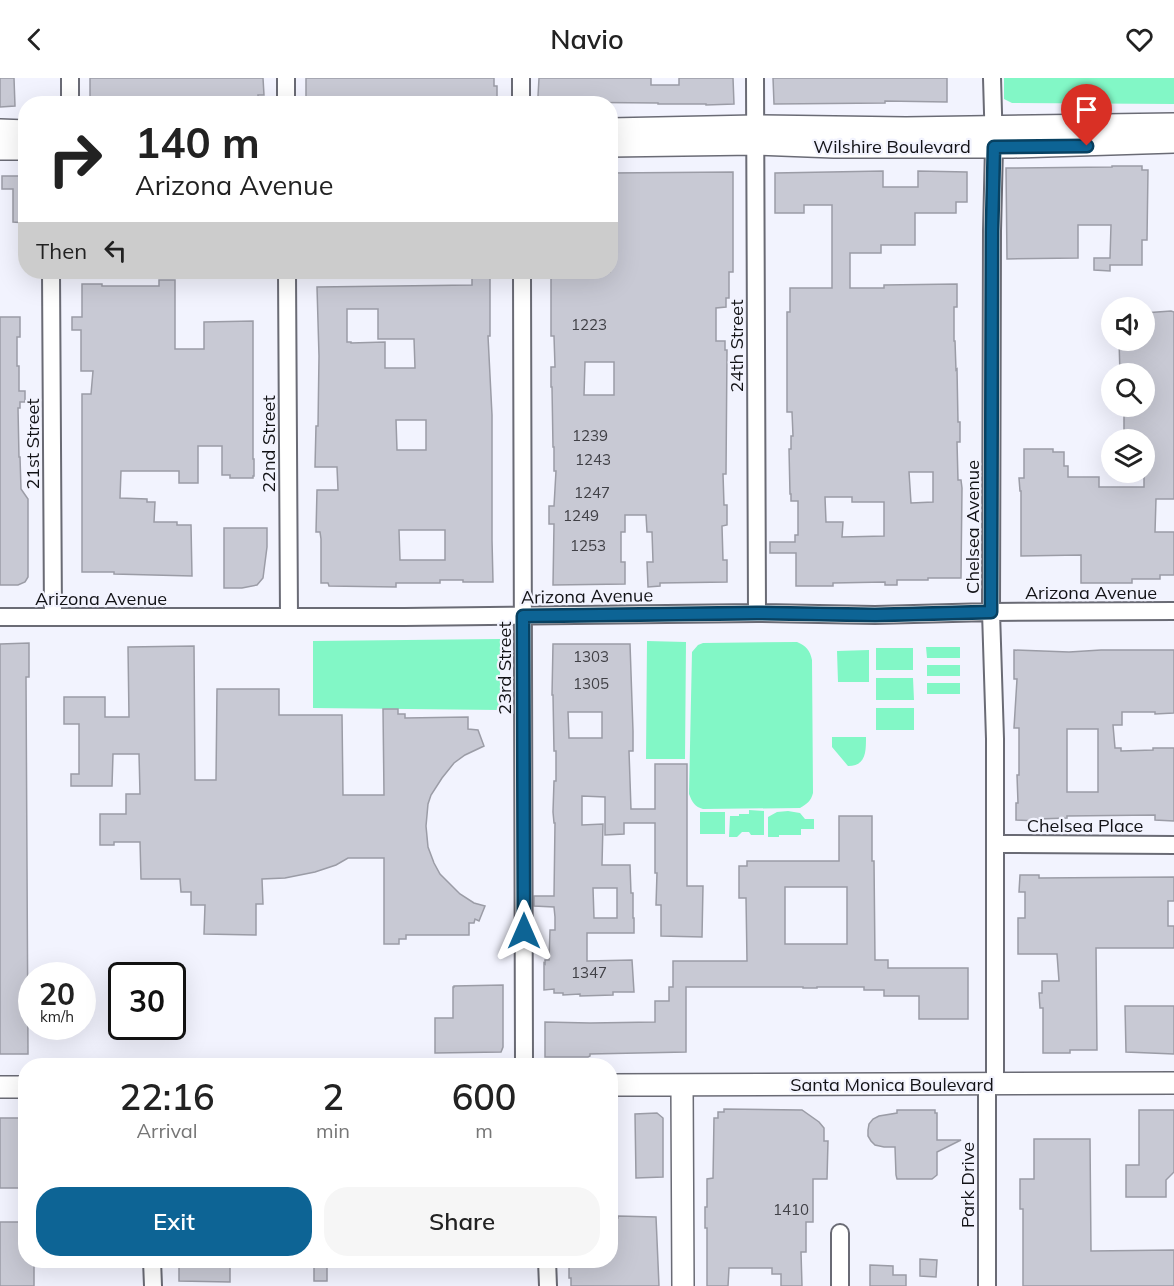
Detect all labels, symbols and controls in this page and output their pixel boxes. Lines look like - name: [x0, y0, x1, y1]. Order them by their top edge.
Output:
- text: Navio: [550, 22, 624, 56]
- icon: back: [18, 23, 51, 56]
- icon: heart: [1123, 23, 1156, 56]
- pin: [1061, 84, 1112, 146]
- icon: arrive: [1070, 93, 1103, 126]
- text: 140 m: [135, 116, 260, 169]
- icon: right: [36, 120, 114, 198]
- street label: Wilshire Boulevard: [813, 135, 971, 158]
- text: Arizona Avenue: [135, 168, 333, 202]
- icon: left: [99, 234, 132, 267]
- text: Then: [36, 237, 87, 265]
- map controls: [1101, 297, 1155, 483]
- button: sound: [1101, 297, 1155, 351]
- street label: 24th Street: [725, 300, 748, 392]
- house number: 1223: [571, 315, 607, 334]
- button: search: [1101, 363, 1155, 417]
- street label: 22nd Street: [257, 395, 280, 493]
- street label: 21st Street: [21, 398, 44, 490]
- house number: 1239: [572, 426, 608, 445]
- button: layers: [1101, 429, 1155, 483]
- house number: 1243: [575, 450, 611, 469]
- street label: Chelsea Avenue: [961, 460, 984, 594]
- house number: 1247: [574, 483, 610, 502]
- house number: 1249: [563, 506, 599, 525]
- house number: 1253: [570, 536, 606, 555]
- street label: Arizona Avenue: [1025, 581, 1157, 604]
- street label: Arizona Avenue: [521, 583, 653, 609]
- street label: Arizona Avenue: [35, 587, 167, 610]
- street label: 23rd Street: [493, 621, 516, 715]
- house number: 1303: [573, 647, 609, 666]
- house number: 1305: [573, 674, 609, 693]
- street label: Chelsea Place: [1027, 814, 1143, 837]
- position arrow: [492, 899, 556, 963]
- speed limit sign: 30: [108, 962, 186, 1040]
- house number: 1347: [571, 963, 607, 982]
- text: 20: [39, 975, 75, 1013]
- text: km/h: [40, 1007, 74, 1026]
- street label: Santa Monica Boulevard: [790, 1073, 994, 1096]
- text: 22:16: [120, 1074, 214, 1119]
- text: 2: [322, 1074, 344, 1119]
- text: 600: [452, 1074, 516, 1119]
- text: Arrival: [136, 1118, 198, 1143]
- text: min: [316, 1118, 350, 1143]
- text: m: [475, 1118, 493, 1143]
- street label: Park Drive: [956, 1142, 979, 1228]
- button: Exit: [36, 1187, 312, 1256]
- button: Share: [324, 1187, 600, 1256]
- house number: 1410: [773, 1200, 809, 1219]

